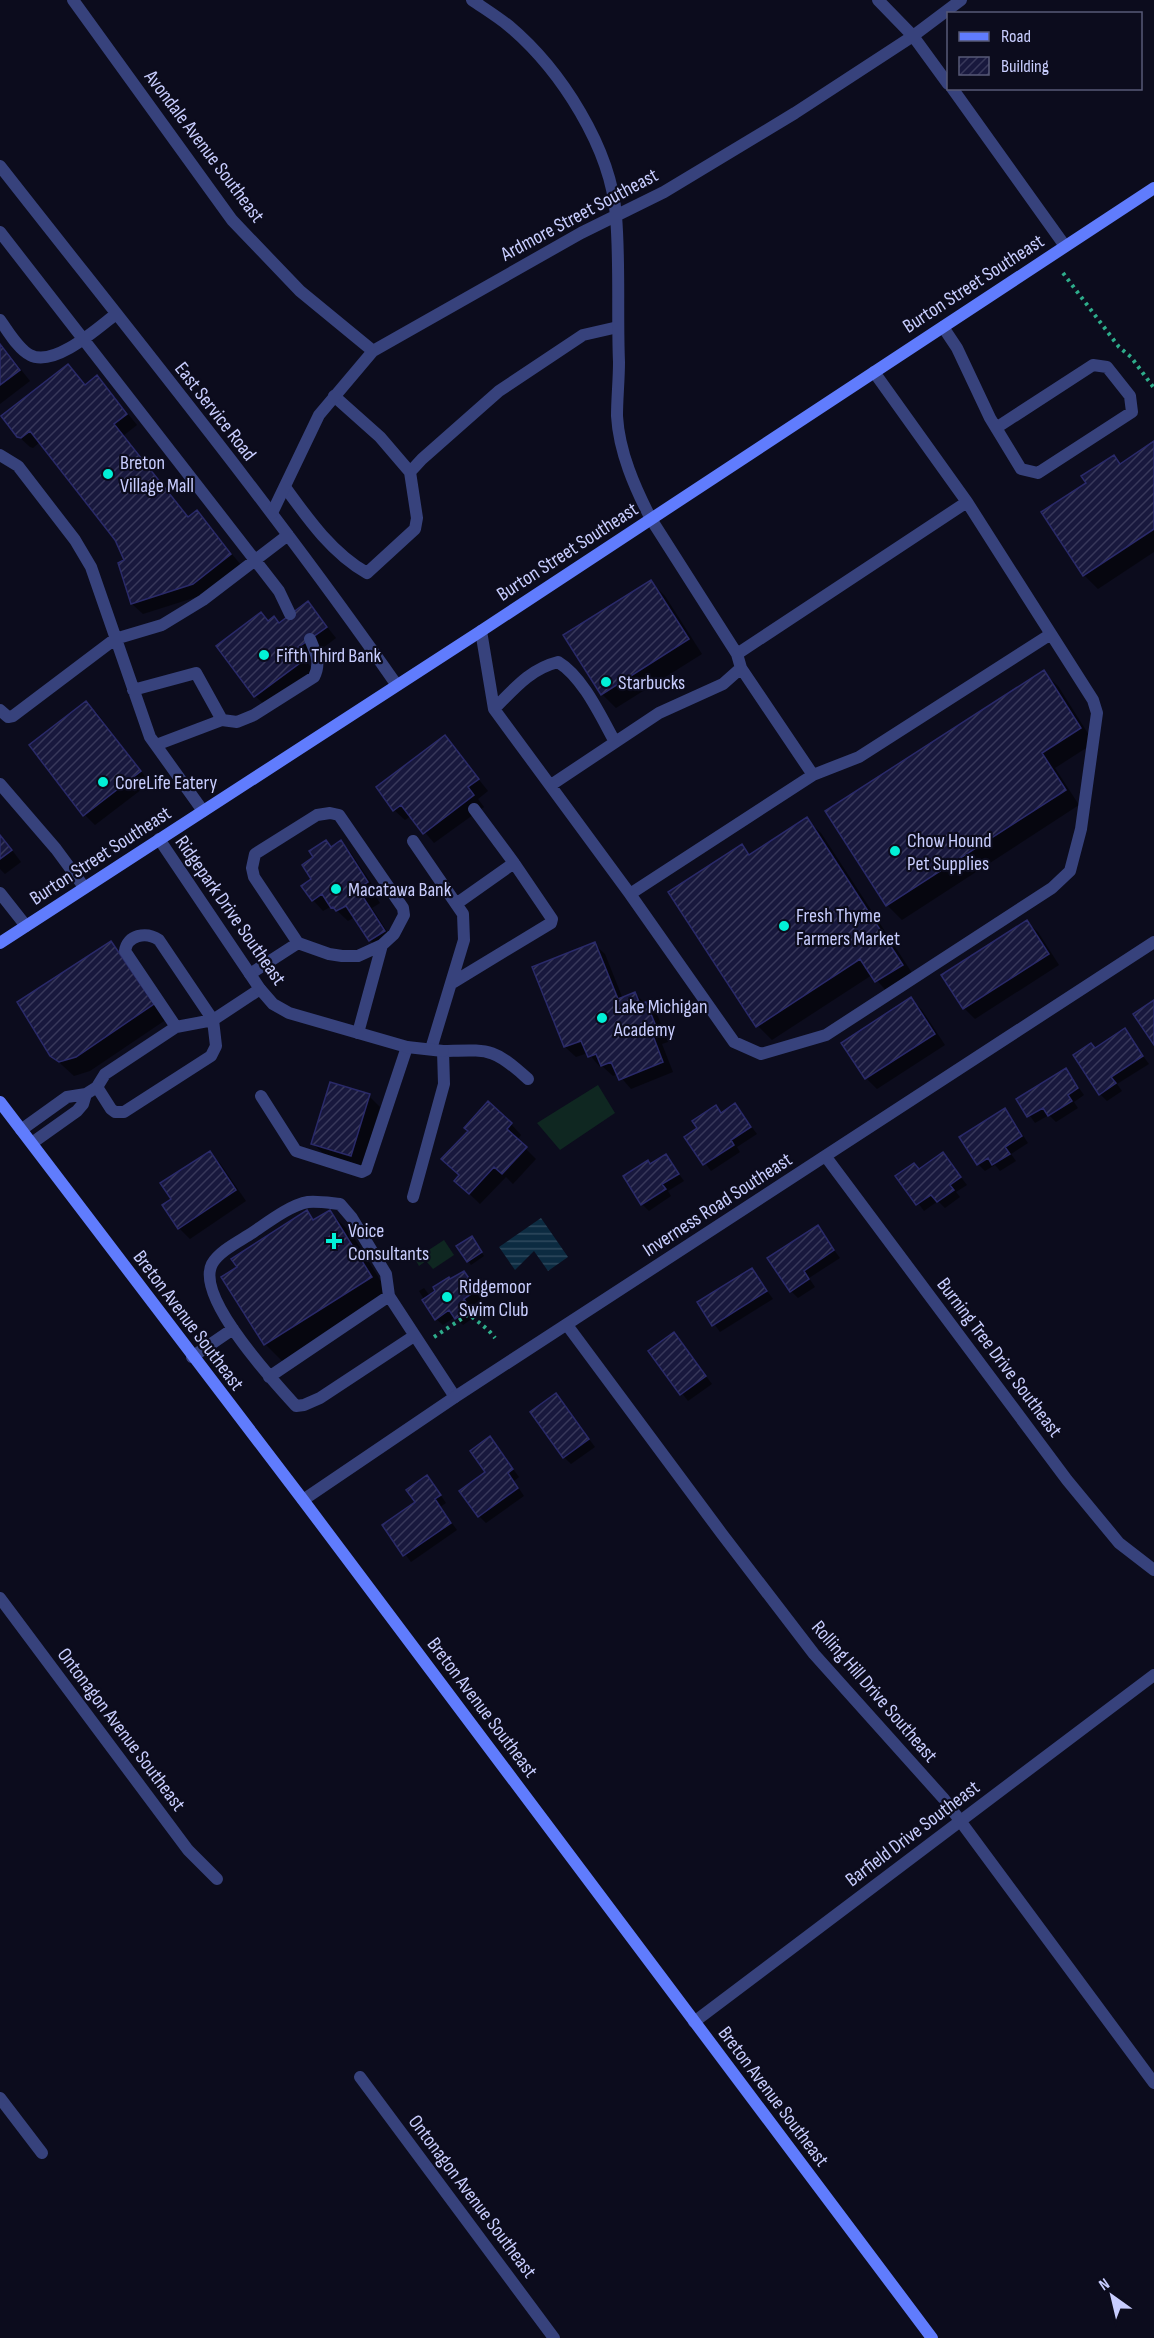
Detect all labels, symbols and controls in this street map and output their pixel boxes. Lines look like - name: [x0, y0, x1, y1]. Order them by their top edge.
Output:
- legend: [947, 12, 1142, 90]
- text: Road: [1001, 26, 1031, 47]
- text: Building: [1001, 56, 1049, 77]
- street label: Avondale Avenue Southeast: [138, 65, 269, 228]
- street label: Ardmore Street Southeast: [496, 163, 662, 267]
- street label: Burton Street Southeast: [898, 229, 1049, 338]
- street label: East Service Road: [169, 358, 261, 466]
- place label: Breton Village Mall: [120, 451, 194, 498]
- marker: Breton Village Mall: [101, 467, 115, 481]
- street label: Burton Street Southeast: [492, 497, 643, 606]
- place label: Fifth Third Bank: [276, 644, 382, 668]
- marker: Fifth Third Bank: [257, 648, 271, 662]
- place label: Starbucks: [618, 671, 685, 695]
- marker: Starbucks: [599, 675, 613, 689]
- place label: CoreLife Eatery: [115, 771, 217, 795]
- marker: CoreLife Eatery: [96, 775, 110, 789]
- street label: Burton Street Southeast: [25, 801, 176, 910]
- place label: Chow Hound Pet Supplies: [907, 829, 992, 876]
- street label: Ridgepark Drive Southeast: [170, 831, 291, 990]
- marker: Chow Hound Pet Supplies: [888, 844, 902, 858]
- place label: Macatawa Bank: [348, 878, 452, 902]
- marker: Macatawa Bank: [329, 882, 343, 896]
- place label: Fresh Thyme Farmers Market: [796, 904, 900, 951]
- marker: Fresh Thyme Farmers Market: [777, 919, 791, 933]
- place label: Lake Michigan Academy: [613, 995, 708, 1042]
- marker: Lake Michigan Academy: [595, 1011, 609, 1025]
- street label: Inverness Road Southeast: [638, 1148, 797, 1262]
- place label: Voice Consultants: [348, 1219, 429, 1266]
- marker: Voice Consultants: [325, 1232, 343, 1250]
- street label: Breton Avenue Southeast: [128, 1246, 249, 1395]
- street label: Burning Tree Drive Southeast: [931, 1273, 1067, 1442]
- place label: Ridgemoor Swim Club: [459, 1275, 532, 1322]
- marker: Ridgemoor Swim Club: [440, 1290, 454, 1304]
- street label: Rolling Hill Drive Southeast: [806, 1616, 942, 1767]
- street label: Breton Avenue Southeast: [422, 1633, 543, 1782]
- street label: Ontonagon Avenue Southeast: [52, 1643, 190, 1816]
- street label: Barfield Drive Southeast: [841, 1776, 984, 1892]
- street label: Breton Avenue Southeast: [713, 2022, 834, 2171]
- street label: Ontonagon Avenue Southeast: [403, 2110, 541, 2283]
- north arrow: [1082, 2266, 1142, 2326]
- text: N: [1096, 2275, 1113, 2295]

